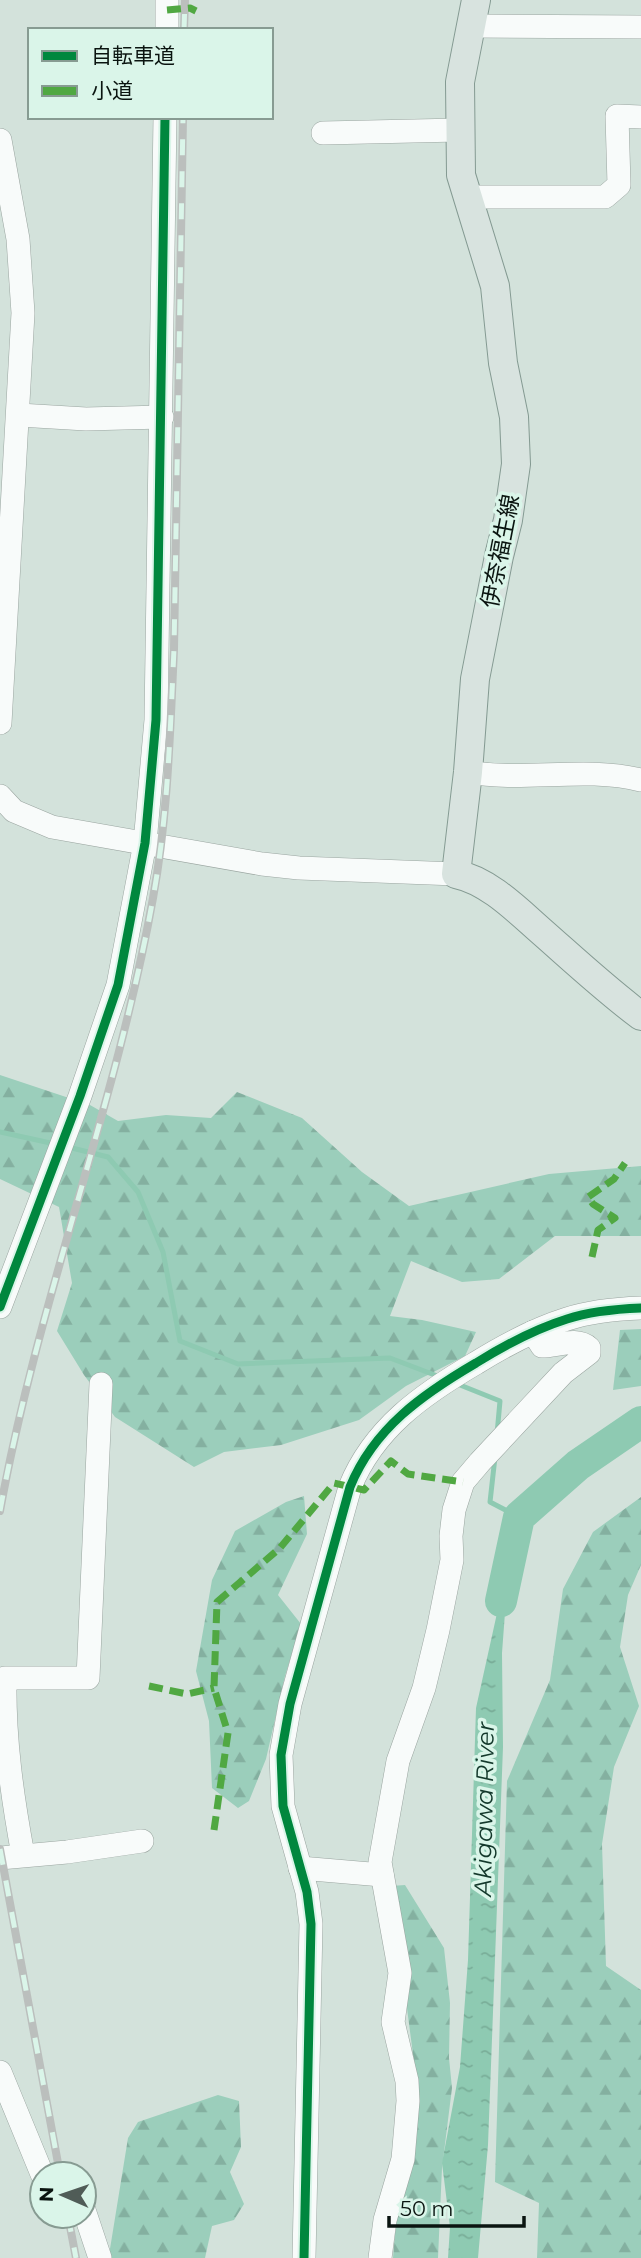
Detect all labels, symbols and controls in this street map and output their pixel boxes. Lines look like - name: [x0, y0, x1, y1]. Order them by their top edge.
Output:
- legend: [28, 28, 273, 119]
- text: 自転車道: [91, 43, 175, 68]
- text: 小道: [91, 78, 133, 103]
- street label: 伊奈福生線: [475, 492, 525, 610]
- water label: Akigawa River: [468, 1720, 500, 1898]
- north arrow: [28, 2160, 98, 2230]
- scale bar: [389, 2184, 524, 2228]
- text: N: [35, 2186, 58, 2203]
- text: 50 m: [400, 2196, 454, 2221]

